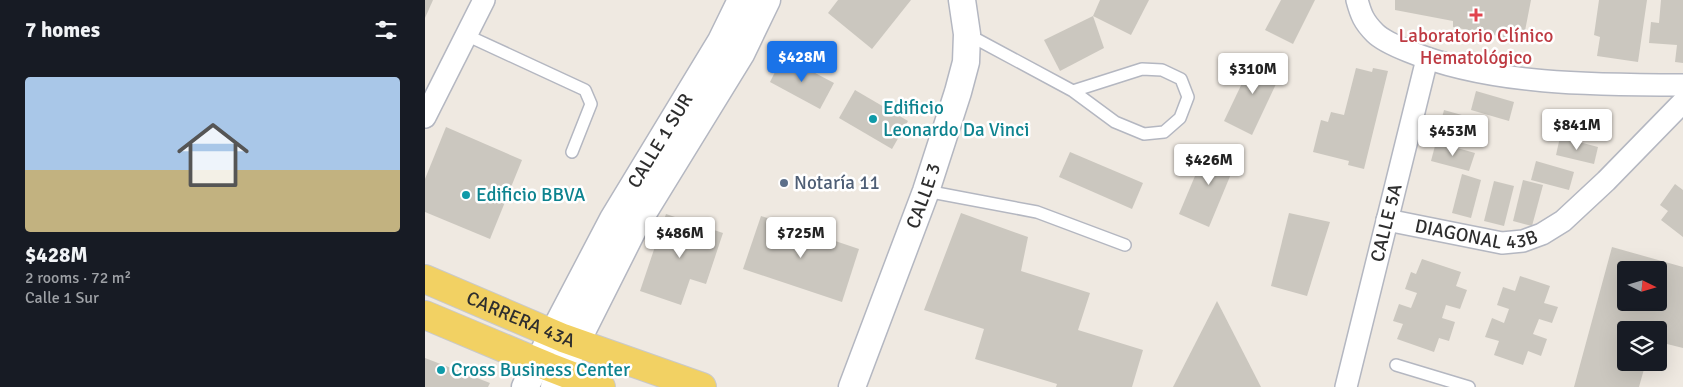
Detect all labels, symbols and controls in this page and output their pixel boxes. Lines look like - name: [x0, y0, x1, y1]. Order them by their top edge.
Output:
- marker: Laboratorio Clínico Hematológico: [1469, 8, 1483, 22]
- icon: filters: [372, 16, 400, 44]
- text: 7 homes: [25, 17, 100, 43]
- place label: Laboratorio Clínico Hematológico: [1399, 24, 1554, 70]
- pin: $428M: [767, 41, 837, 83]
- text: $428M: [778, 47, 826, 67]
- pin: $310M: [1218, 52, 1288, 95]
- text: $310M: [1229, 59, 1277, 79]
- street label: CALLE 1 SUR: [622, 89, 698, 193]
- place label: Edificio Leonardo Da Vinci: [883, 96, 1029, 142]
- pin: $841M: [1542, 108, 1612, 151]
- icon: home: [168, 110, 258, 200]
- marker: Edificio Leonardo Da Vinci: [867, 113, 879, 125]
- pin: $453M: [1418, 114, 1488, 157]
- text: $841M: [1553, 115, 1601, 135]
- text: $453M: [1429, 121, 1477, 141]
- pin: $426M: [1174, 144, 1244, 186]
- text: $426M: [1185, 150, 1233, 170]
- street label: CALLE 3: [901, 160, 946, 232]
- place label: Notaría 11: [794, 171, 880, 195]
- marker: Notaría 11: [778, 177, 790, 189]
- street label: CALLE 5A: [1365, 181, 1408, 264]
- place label: Edificio BBVA: [476, 183, 586, 207]
- marker: Edificio BBVA: [460, 189, 472, 201]
- street label: DIAGONAL 43B: [1413, 214, 1541, 255]
- pin: $486M: [645, 216, 715, 259]
- pin: $725M: [766, 216, 836, 259]
- text: $486M: [656, 223, 704, 243]
- text: $725M: [777, 223, 825, 243]
- text: $428M: [25, 242, 88, 268]
- north arrow: [1617, 261, 1667, 311]
- map controls: [1617, 261, 1667, 371]
- text: 2 rooms · 72 m²: [25, 268, 131, 288]
- street label: CARRERA 43A: [463, 286, 579, 353]
- text: Calle 1 Sur: [25, 288, 99, 308]
- button: layers: [1617, 321, 1667, 371]
- place label: Cross Business Center: [451, 358, 630, 382]
- marker: Cross Business Center: [435, 364, 447, 376]

